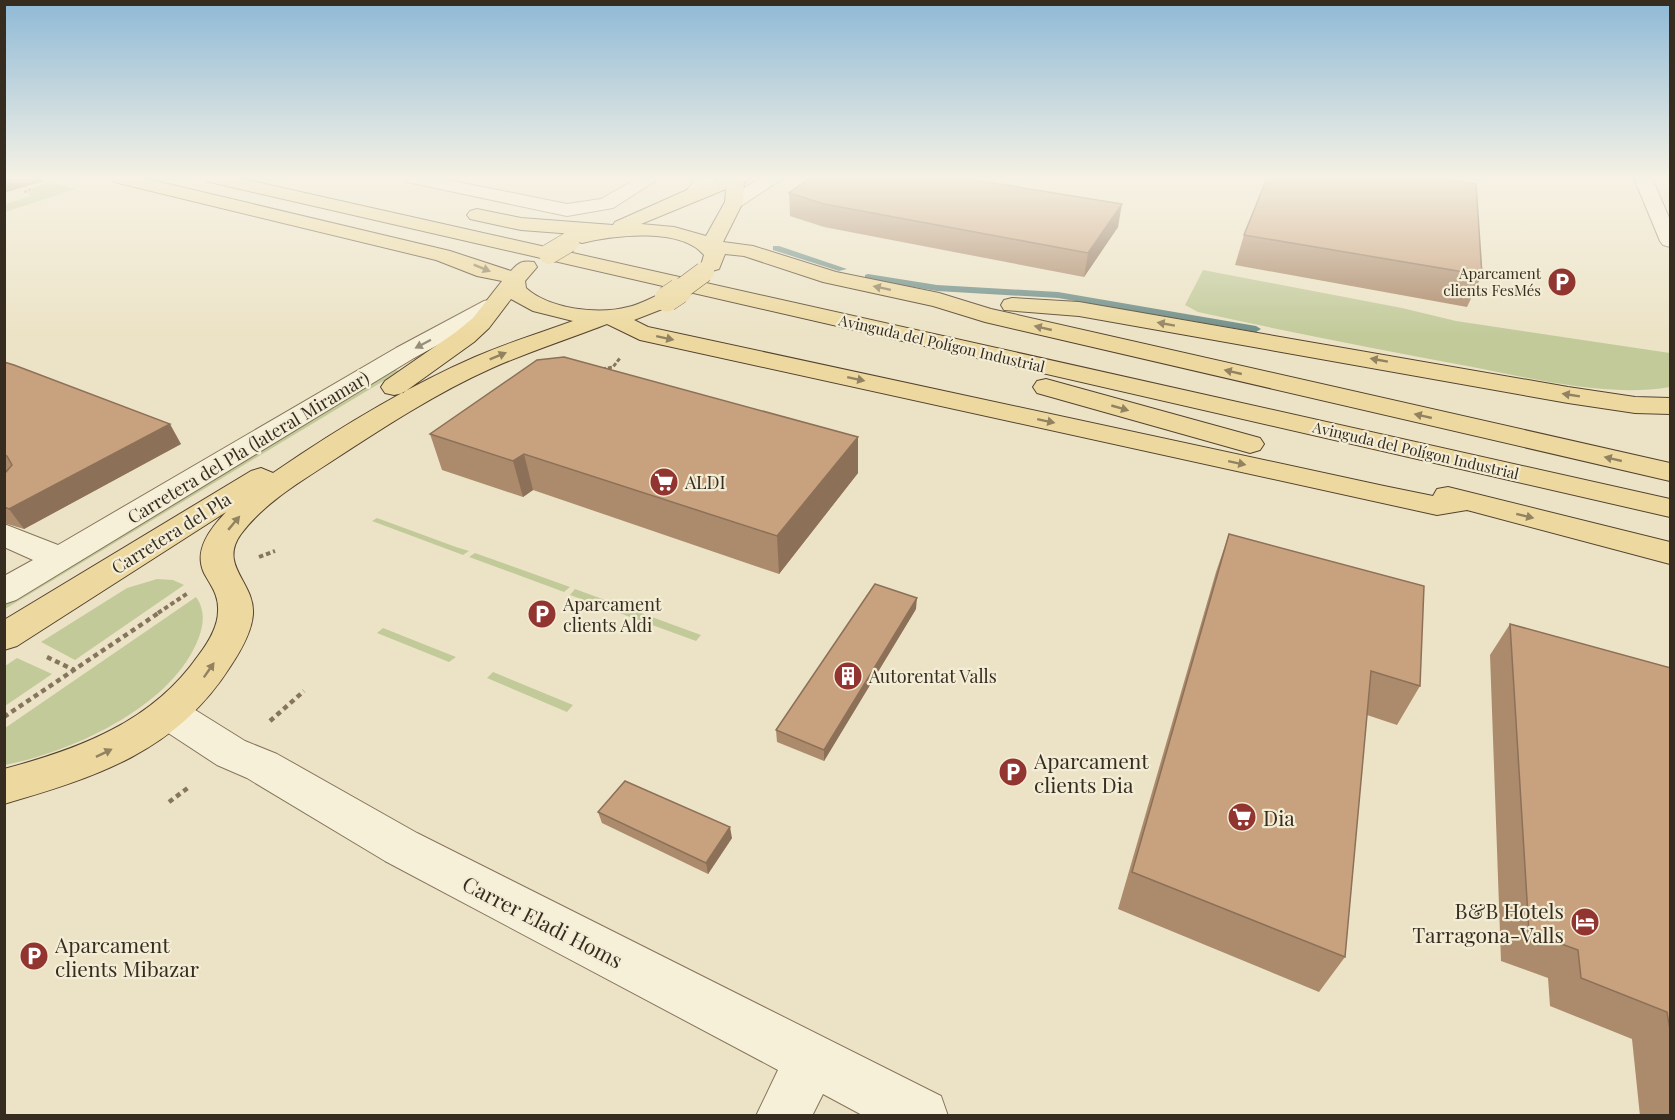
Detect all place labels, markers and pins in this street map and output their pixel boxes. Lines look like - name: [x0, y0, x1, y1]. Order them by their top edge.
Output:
- place label: Aparcament clients FesMés: [1443, 263, 1542, 300]
- parking icon: Aparcament clients FesMés: [1546, 266, 1578, 298]
- supermarket icon: ALDI: [648, 466, 680, 498]
- place label: ALDI: [684, 470, 726, 494]
- place label: Aparcament clients Aldi: [562, 592, 662, 637]
- parking icon: Aparcament clients Aldi: [526, 598, 558, 630]
- building icon: Autorentat Valls: [832, 660, 864, 692]
- place label: Autorentat Valls: [868, 664, 997, 688]
- place label: Aparcament clients Dia: [1033, 746, 1149, 798]
- parking icon: Aparcament clients Dia: [997, 756, 1029, 788]
- supermarket icon: Dia: [1226, 801, 1258, 833]
- place label: Dia: [1263, 803, 1295, 831]
- place label: B&B Hotels Tarragona-Valls: [1412, 896, 1564, 948]
- hotel icon: B&B Hotels Tarragona-Valls: [1569, 906, 1601, 938]
- place label: Aparcament clients Mibazar: [54, 930, 200, 982]
- parking icon: Aparcament clients Mibazar: [18, 940, 50, 972]

